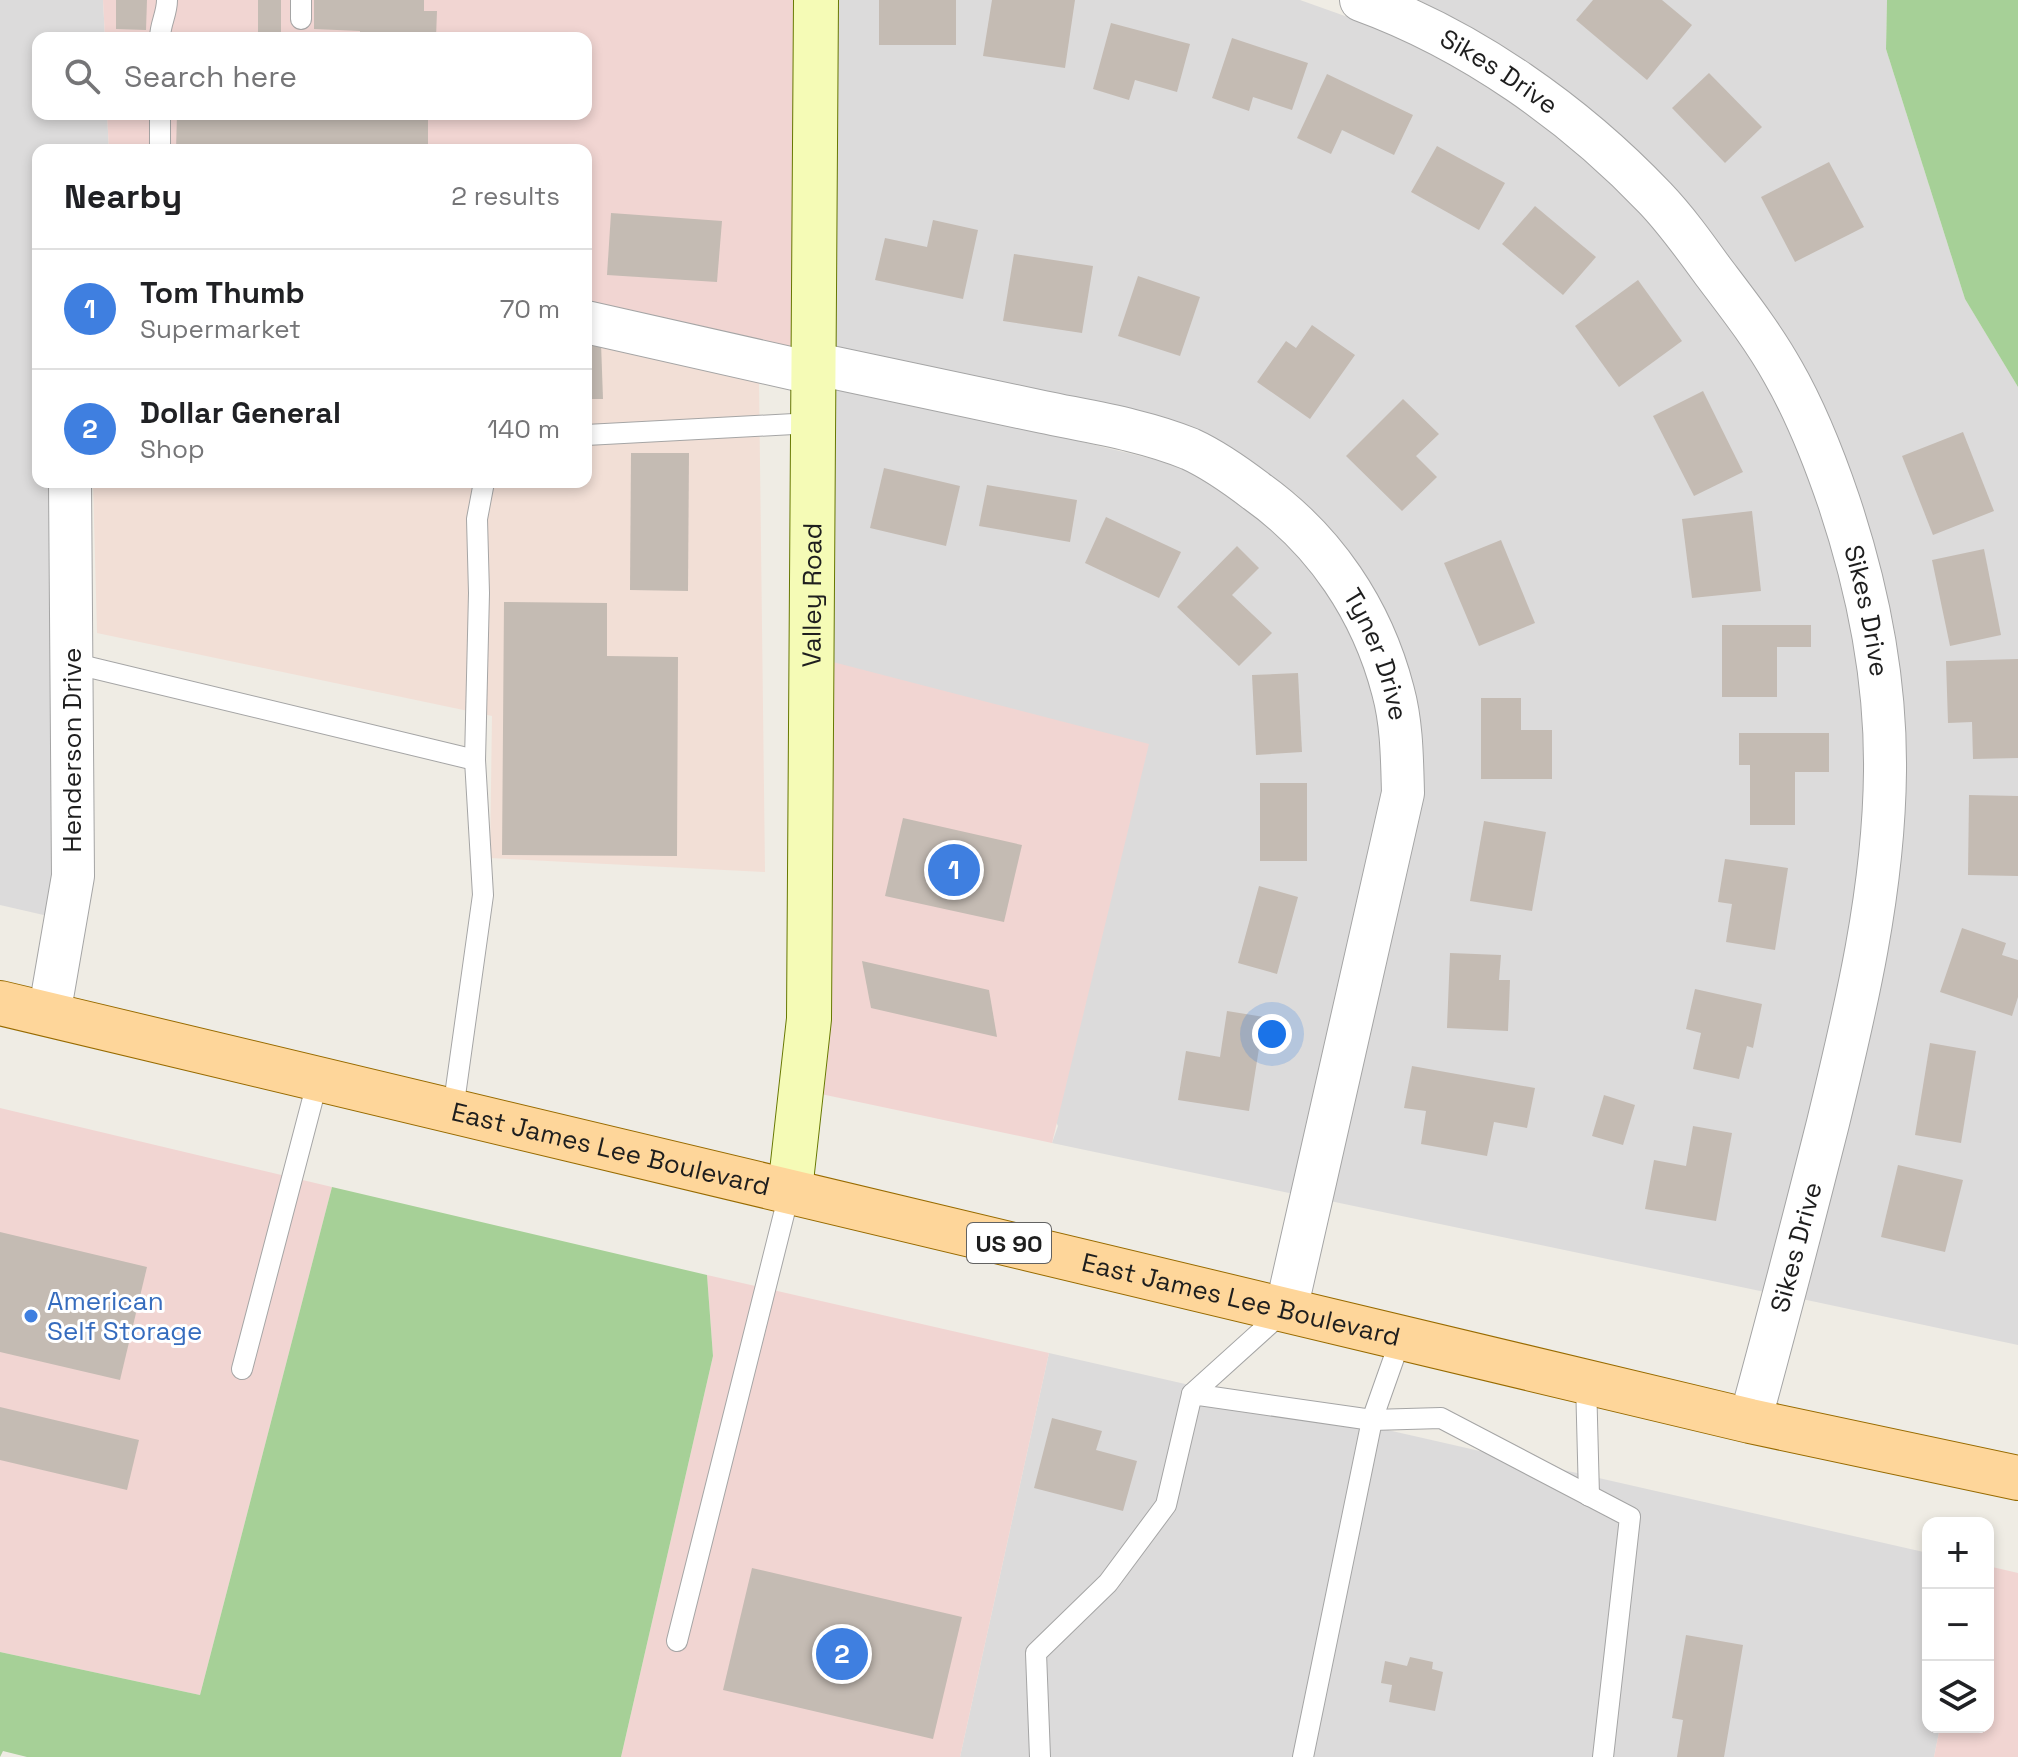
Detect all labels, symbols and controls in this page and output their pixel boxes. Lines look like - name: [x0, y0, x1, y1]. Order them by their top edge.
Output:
- street label: Sikes Drive: [1434, 21, 1565, 122]
- search box: [32, 32, 592, 120]
- icon: search: [60, 54, 104, 98]
- text: Search here: [124, 57, 297, 96]
- text: Nearby: [64, 175, 182, 218]
- text: 2 results: [451, 179, 560, 213]
- text: Tom Thumb: [140, 273, 305, 312]
- text: 1: [84, 292, 96, 326]
- text: 70 m: [500, 292, 560, 326]
- text: Supermarket: [140, 312, 301, 346]
- text: Dollar General: [140, 393, 341, 432]
- text: 2: [82, 412, 98, 446]
- text: 140 m: [487, 412, 560, 446]
- text: Shop: [140, 432, 205, 466]
- street label: Valley Road: [794, 523, 829, 668]
- street label: Sikes Drive: [1836, 541, 1897, 679]
- street label: Tyner Drive: [1336, 582, 1416, 723]
- street label: Henderson Drive: [55, 648, 89, 852]
- pin: 1: [928, 840, 980, 900]
- your location: [1252, 1014, 1292, 1054]
- street label: East James Lee Boulevard: [448, 1094, 773, 1203]
- street label: Sikes Drive: [1762, 1178, 1830, 1316]
- road number: US 90: [967, 1223, 1051, 1263]
- street label: East James Lee Boulevard: [1078, 1245, 1404, 1354]
- place label: American Self Storage: [47, 1284, 202, 1348]
- marker: American Self Storage: [22, 1307, 40, 1325]
- map controls: [1922, 1517, 1994, 1733]
- button: +: [1922, 1517, 1994, 1589]
- button: −: [1922, 1589, 1994, 1661]
- pin: 2: [816, 1624, 868, 1684]
- button: layers: [1922, 1661, 1994, 1733]

